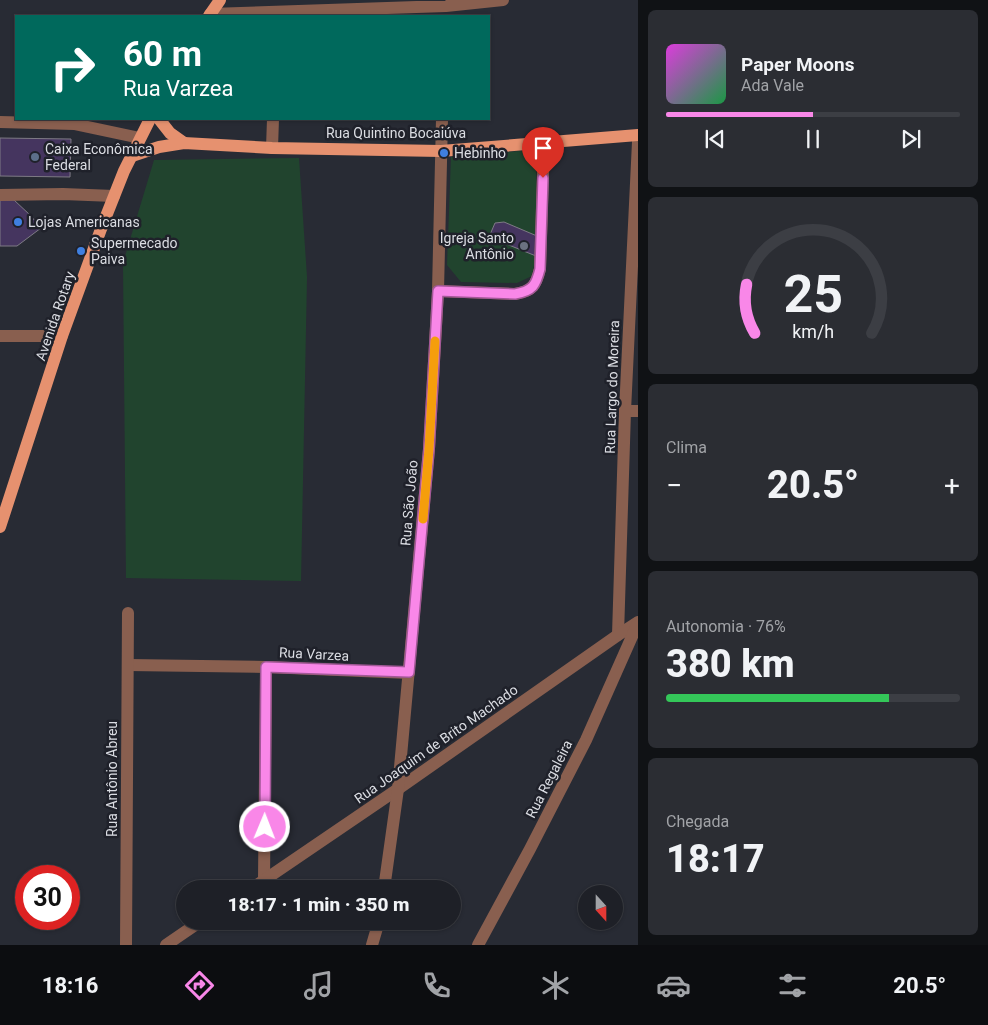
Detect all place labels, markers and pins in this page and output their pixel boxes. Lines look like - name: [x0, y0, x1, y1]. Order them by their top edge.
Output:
- pin: [522, 127, 564, 178]
- place label: Caixa Econômica Federal: [45, 141, 153, 173]
- place label: Hebinho: [454, 145, 506, 161]
- marker: Hebinho: [438, 147, 450, 159]
- marker: Caixa Econômica Federal: [29, 151, 41, 163]
- place label: Lojas Americanas: [28, 214, 140, 230]
- marker: Lojas Americanas: [12, 216, 24, 228]
- place label: Igreja Santo Antônio: [440, 230, 514, 262]
- place label: Supermecado Paiva: [91, 235, 178, 267]
- marker: Igreja Santo Antônio: [518, 240, 530, 252]
- marker: Supermecado Paiva: [75, 245, 87, 257]

